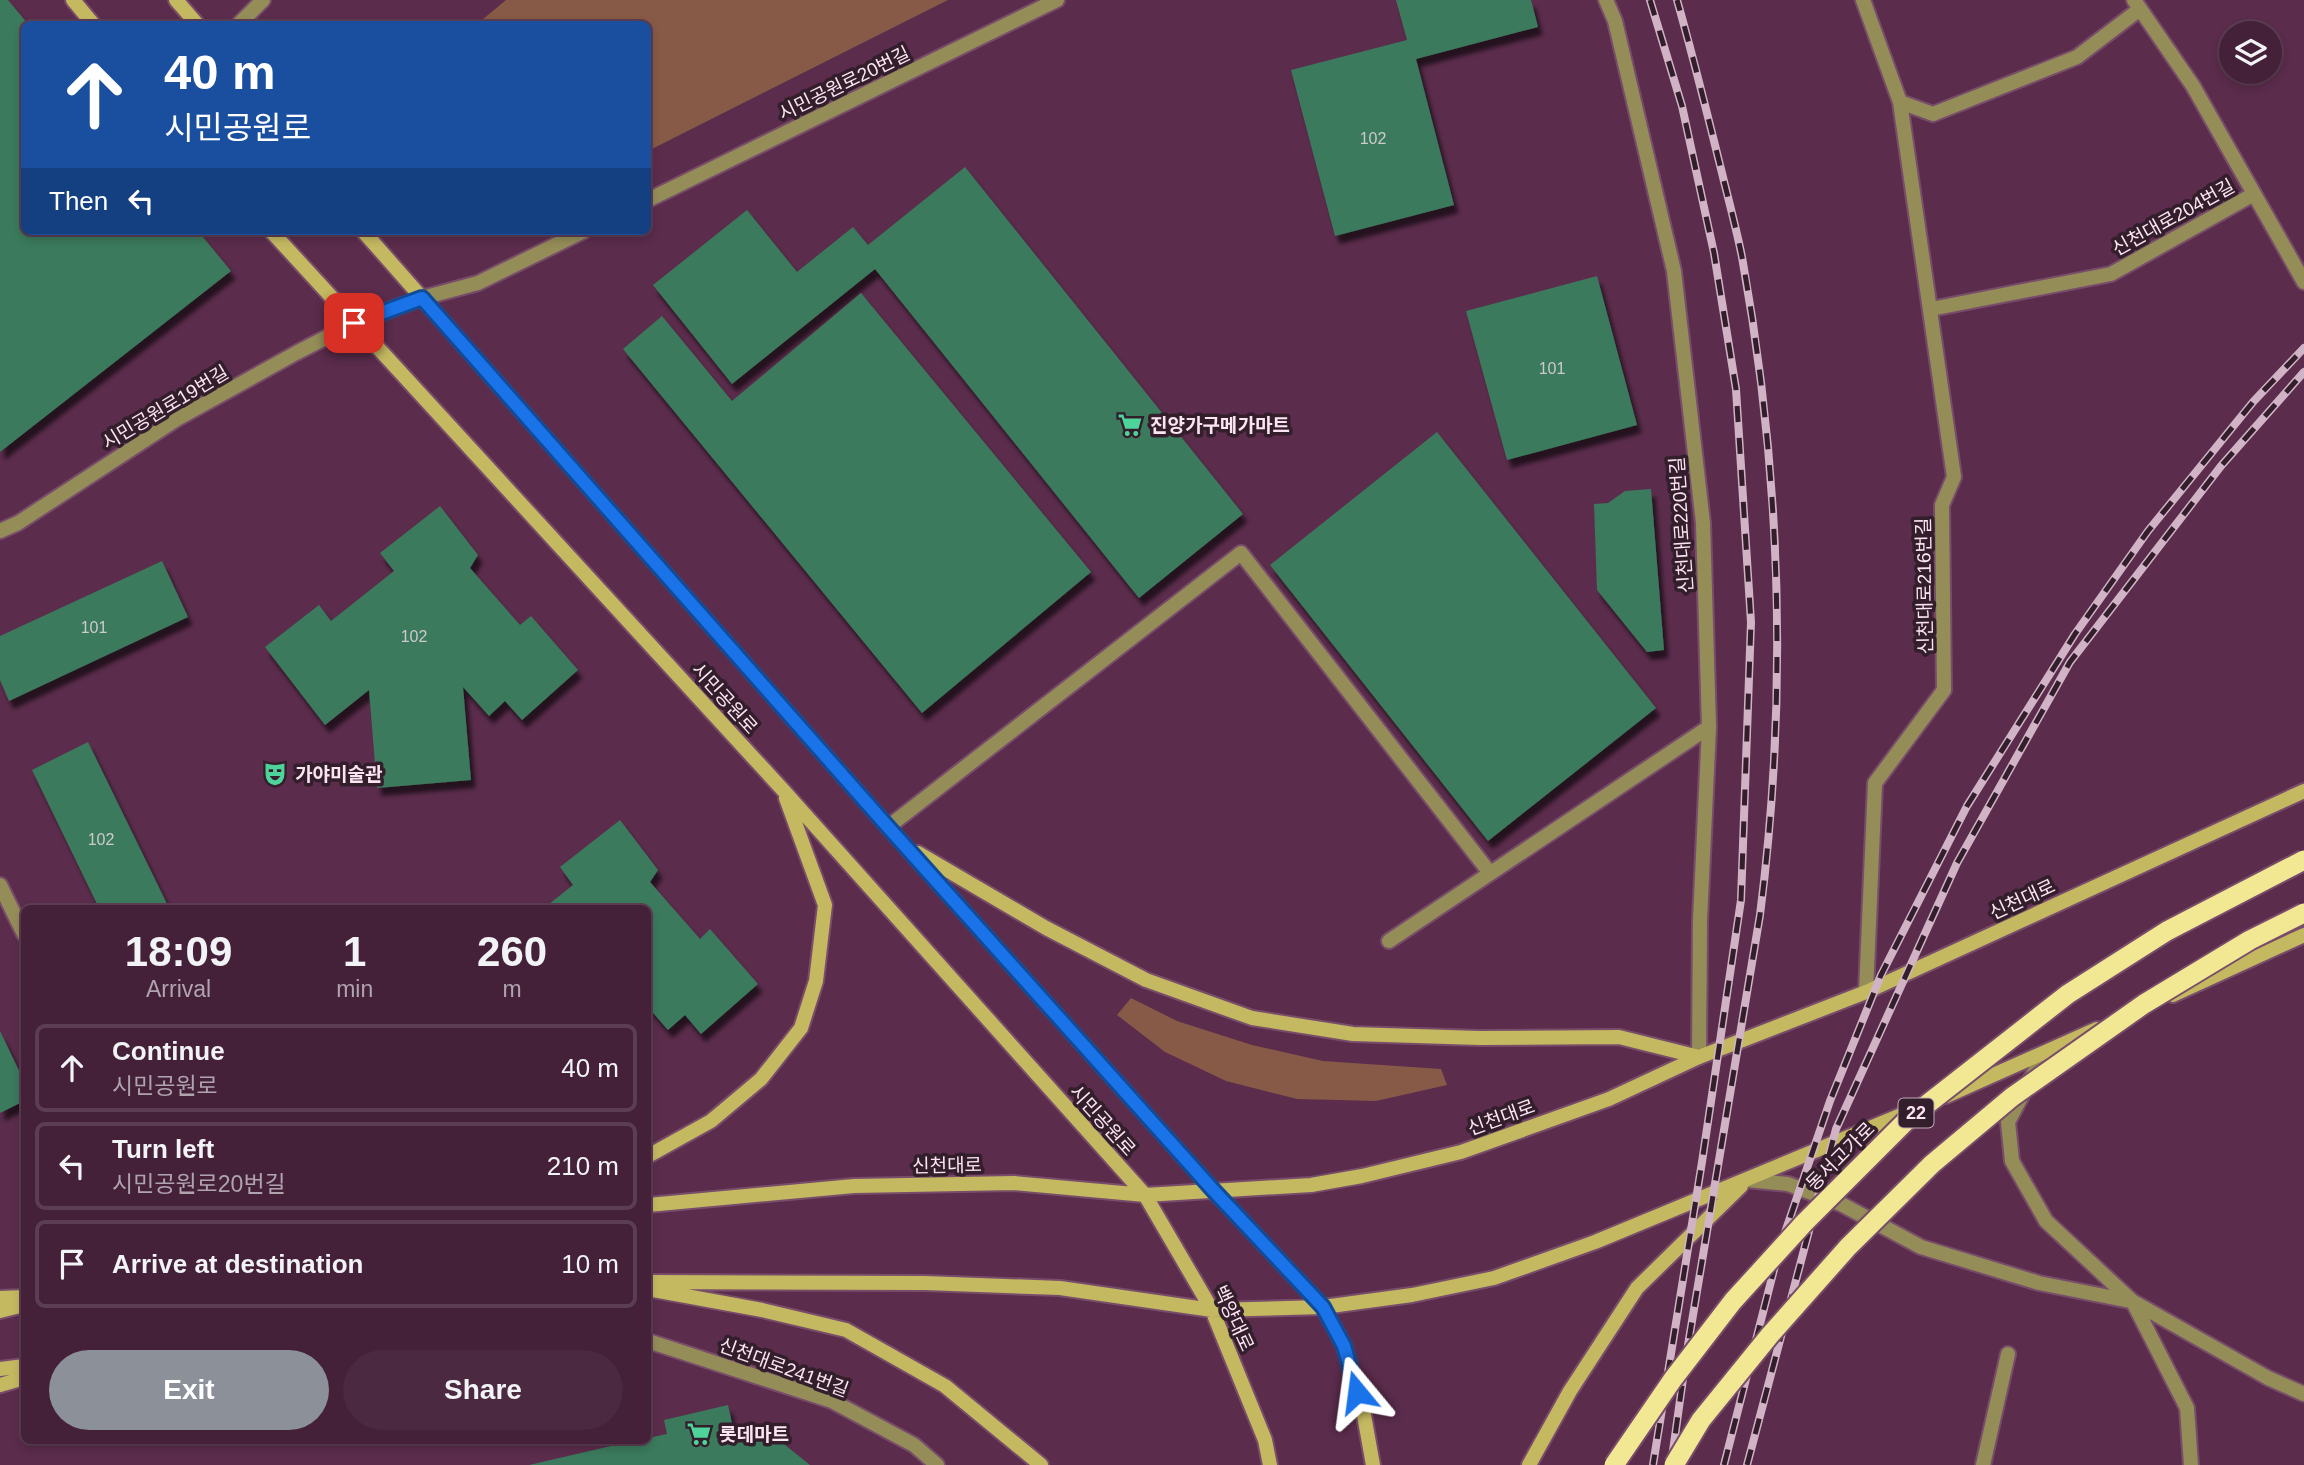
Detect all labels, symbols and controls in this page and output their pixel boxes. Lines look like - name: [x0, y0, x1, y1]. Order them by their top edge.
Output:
- map controls: [2219, 21, 2282, 84]
- button: layers: [2219, 21, 2282, 84]
- street label: 시민공원로20번길: [775, 43, 913, 124]
- text: 40 m: [164, 45, 276, 99]
- icon: ahead: [49, 49, 140, 140]
- text: 시민공원로: [164, 110, 311, 146]
- house number: 102: [1360, 130, 1386, 147]
- street label: 신천대로204번길: [2108, 175, 2238, 260]
- icon: left: [122, 182, 160, 220]
- text: Then: [49, 186, 108, 216]
- pin: [324, 293, 384, 353]
- icon: arrive: [335, 304, 373, 342]
- house number: 101: [1539, 360, 1565, 377]
- street label: 시민공원로19번길: [98, 361, 232, 453]
- supermarket icon: 진양가구메가마트: [1116, 411, 1144, 439]
- place label: 진양가구메가마트: [1150, 415, 1290, 436]
- street label: 신천대로220번길: [1666, 456, 1697, 594]
- street label: 신천대로216번길: [1913, 518, 1936, 654]
- house number: 101: [81, 619, 107, 636]
- house number: 102: [401, 628, 427, 645]
- street label: 시민공원로: [688, 659, 762, 738]
- theatre icon: 가야미술관: [261, 760, 289, 788]
- place label: 가야미술관: [295, 764, 383, 785]
- house number: 102: [88, 831, 114, 848]
- street label: 신천대로: [1986, 875, 2058, 924]
- text: 18:09: [125, 928, 232, 975]
- text: 1: [343, 928, 366, 975]
- text: 260: [477, 928, 547, 975]
- text: Arrival: [146, 976, 211, 1002]
- text: min: [336, 976, 373, 1002]
- text: m: [503, 976, 522, 1002]
- text: Continue: [112, 1036, 225, 1066]
- icon: ahead: [53, 1049, 91, 1087]
- text: 40 m: [561, 1053, 619, 1083]
- text: 시민공원로: [112, 1073, 218, 1099]
- street label: 시민공원로: [1066, 1081, 1140, 1160]
- street label: 신천대로: [1465, 1096, 1538, 1139]
- road number: 22: [1898, 1098, 1934, 1128]
- street label: 동서고가로: [1802, 1118, 1879, 1195]
- text: Turn left: [112, 1134, 214, 1164]
- icon: left: [53, 1147, 91, 1185]
- text: 210 m: [547, 1151, 619, 1181]
- street label: 신천대로: [912, 1154, 982, 1177]
- text: 시민공원로20번길: [112, 1171, 286, 1197]
- icon: arrive: [53, 1245, 91, 1283]
- text: Arrive at destination: [112, 1249, 363, 1279]
- text: 10 m: [561, 1249, 619, 1279]
- street label: 백양대로: [1209, 1282, 1258, 1354]
- street label: 신천대로241번길: [716, 1334, 852, 1401]
- button: Exit: [49, 1350, 329, 1430]
- button: Share: [343, 1350, 623, 1430]
- position arrow: [1320, 1355, 1394, 1429]
- supermarket icon: 롯데마트: [685, 1420, 713, 1448]
- place label: 롯데마트: [719, 1424, 789, 1445]

